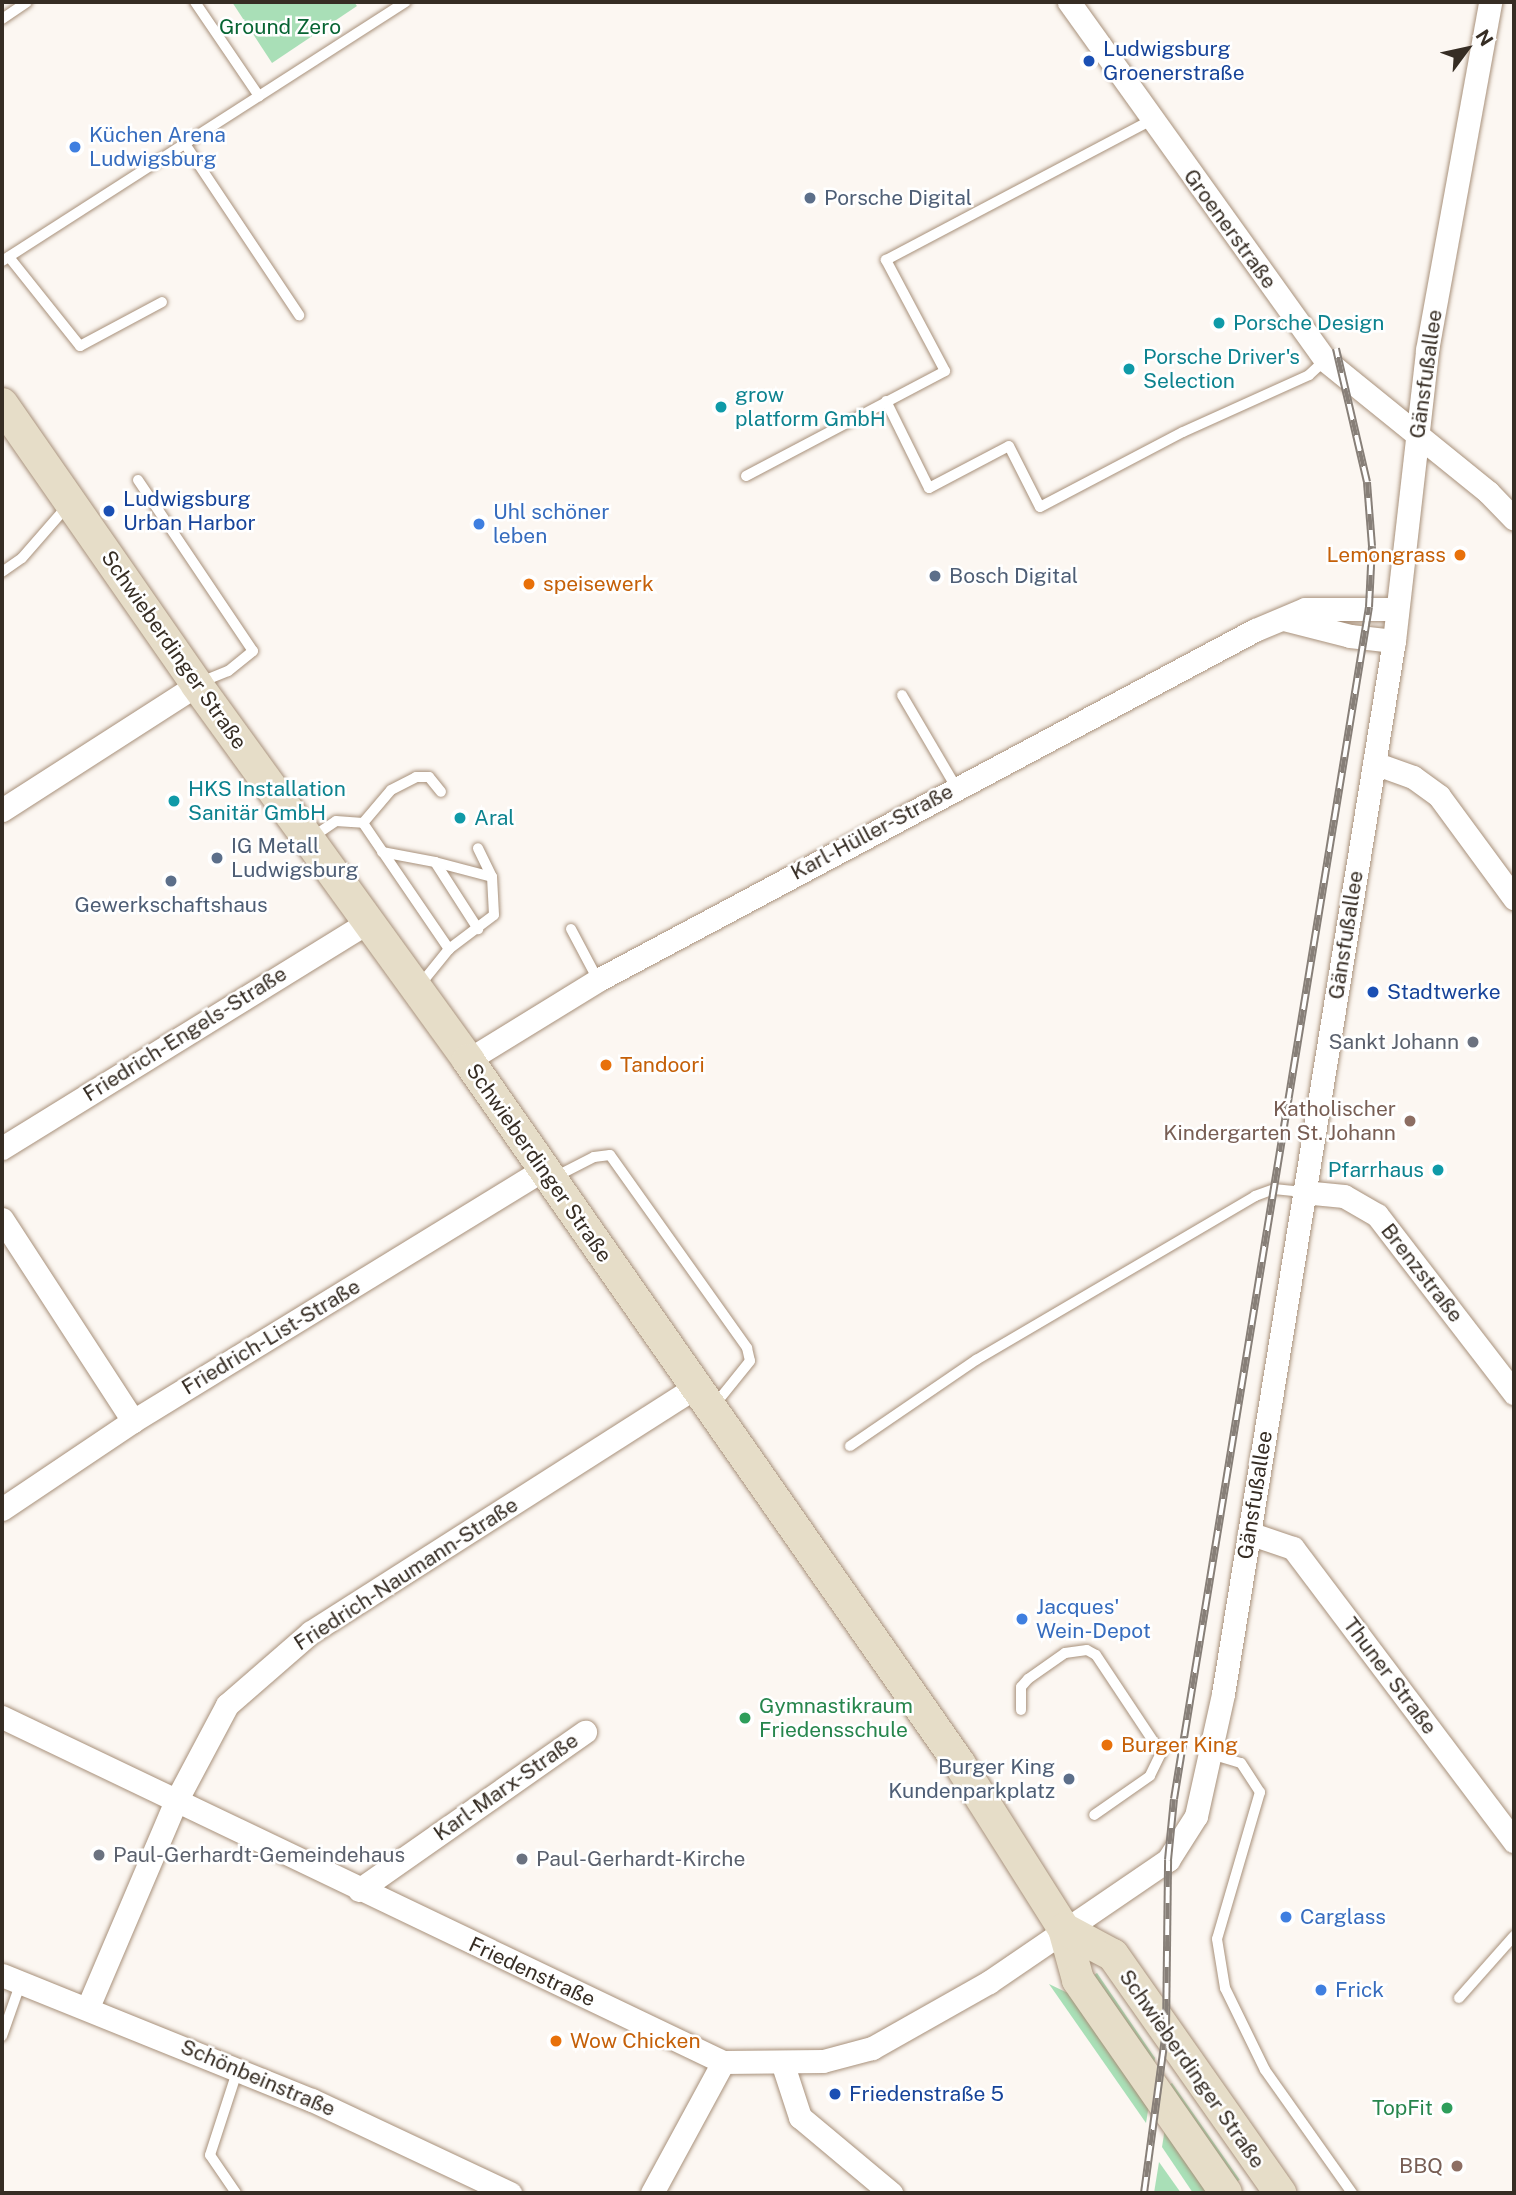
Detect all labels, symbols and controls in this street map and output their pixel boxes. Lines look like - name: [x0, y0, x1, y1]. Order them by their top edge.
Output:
- park label: Ground Zero: [219, 14, 341, 40]
- north arrow: [1432, 14, 1502, 84]
- text: N: [1471, 25, 1498, 50]
- place label: Ludwigsburg Groenerstraße: [1103, 36, 1245, 86]
- marker: Ludwigsburg Groenerstraße: [1081, 53, 1097, 69]
- place label: Küchen Arena Ludwigsburg: [89, 122, 226, 172]
- marker: Küchen Arena Ludwigsburg: [67, 139, 83, 155]
- street label: Groenerstraße: [1178, 164, 1282, 294]
- place label: Porsche Digital: [824, 185, 972, 211]
- marker: Porsche Digital: [802, 190, 818, 206]
- street label: Gänsfußallee: [1404, 308, 1448, 440]
- place label: Porsche Design: [1233, 310, 1385, 336]
- marker: Porsche Design: [1211, 315, 1227, 331]
- place label: Porsche Driver's Selection: [1143, 344, 1300, 394]
- marker: Porsche Driver's Selection: [1121, 361, 1137, 377]
- place label: grow platform GmbH: [735, 382, 886, 432]
- marker: grow platform GmbH: [713, 399, 729, 415]
- place label: Ludwigsburg Urban Harbor: [123, 486, 256, 536]
- place label: Uhl schöner leben: [493, 499, 609, 549]
- marker: Ludwigsburg Urban Harbor: [101, 503, 117, 519]
- marker: Uhl schöner leben: [471, 516, 487, 532]
- place label: Lemongrass: [1327, 542, 1446, 568]
- street label: Schwieberdinger Straße: [96, 546, 252, 754]
- marker: Lemongrass: [1452, 547, 1468, 563]
- place label: Bosch Digital: [949, 563, 1078, 589]
- marker: Bosch Digital: [927, 568, 943, 584]
- place label: speisewerk: [543, 571, 654, 597]
- marker: speisewerk: [521, 576, 537, 592]
- place label: HKS Installation Sanitär GmbH: [188, 776, 346, 826]
- street label: Karl-Hüller-Straße: [787, 779, 957, 885]
- marker: HKS Installation Sanitär GmbH: [166, 793, 182, 809]
- place label: Aral: [474, 805, 515, 831]
- marker: Aral: [452, 810, 468, 826]
- place label: IG Metall Ludwigsburg: [231, 833, 359, 883]
- marker: IG Metall Ludwigsburg: [209, 850, 225, 866]
- street label: Gänsfußallee: [1323, 869, 1369, 1001]
- marker: Gewerkschaftshaus: [163, 873, 179, 889]
- place label: Gewerkschaftshaus: [74, 892, 268, 918]
- street label: Friedrich-Engels-Straße: [79, 961, 291, 1107]
- place label: Stadtwerke: [1387, 979, 1501, 1005]
- marker: Stadtwerke: [1365, 984, 1381, 1000]
- place label: Sankt Johann: [1329, 1029, 1459, 1055]
- marker: Sankt Johann: [1465, 1034, 1481, 1050]
- place label: Tandoori: [620, 1052, 705, 1078]
- marker: Tandoori: [598, 1057, 614, 1073]
- street label: Schwieberdinger Straße: [461, 1059, 617, 1267]
- place label: Katholischer Kindergarten St. Johann: [1163, 1096, 1396, 1146]
- marker: Katholischer Kindergarten St. Johann: [1402, 1113, 1418, 1129]
- place label: Pfarrhaus: [1328, 1157, 1424, 1183]
- marker: Pfarrhaus: [1430, 1162, 1446, 1178]
- street label: Brenzstraße: [1376, 1219, 1468, 1327]
- street label: Friedrich-List-Straße: [177, 1274, 365, 1400]
- street label: Gänsfußallee: [1232, 1429, 1278, 1561]
- street label: Friedrich-Naumann-Straße: [289, 1492, 523, 1656]
- place label: Jacques' Wein-Depot: [1036, 1594, 1151, 1644]
- marker: Jacques' Wein-Depot: [1014, 1611, 1030, 1627]
- street label: Thuner Straße: [1338, 1613, 1442, 1739]
- place label: Gymnastikraum Friedensschule: [759, 1693, 913, 1743]
- marker: Gymnastikraum Friedensschule: [737, 1710, 753, 1726]
- street label: Karl-Marx-Straße: [429, 1728, 583, 1846]
- place label: Burger King: [1121, 1732, 1238, 1758]
- marker: Burger King: [1099, 1737, 1115, 1753]
- place label: Burger King Kundenparkplatz: [888, 1754, 1055, 1804]
- marker: Burger King Kundenparkplatz: [1061, 1771, 1077, 1787]
- place label: Paul-Gerhardt-Gemeindehaus: [113, 1842, 405, 1868]
- place label: Paul-Gerhardt-Kirche: [536, 1846, 745, 1872]
- marker: Paul-Gerhardt-Gemeindehaus: [91, 1847, 107, 1863]
- marker: Paul-Gerhardt-Kirche: [514, 1851, 530, 1867]
- place label: Carglass: [1300, 1904, 1386, 1930]
- marker: Carglass: [1278, 1909, 1294, 1925]
- street label: Friedenstraße: [465, 1932, 599, 2012]
- street label: Schwieberdinger Straße: [1114, 1965, 1270, 2173]
- place label: Frick: [1335, 1977, 1384, 2003]
- marker: Frick: [1313, 1982, 1329, 1998]
- place label: Wow Chicken: [570, 2028, 701, 2054]
- marker: Wow Chicken: [548, 2033, 564, 2049]
- street label: Schönbeinstraße: [177, 2034, 339, 2122]
- place label: Friedenstraße 5: [849, 2081, 1004, 2107]
- marker: Friedenstraße 5: [827, 2086, 843, 2102]
- place label: TopFit: [1372, 2095, 1433, 2121]
- marker: TopFit: [1439, 2100, 1455, 2116]
- place label: BBQ: [1399, 2153, 1443, 2179]
- marker: BBQ: [1449, 2158, 1465, 2174]

